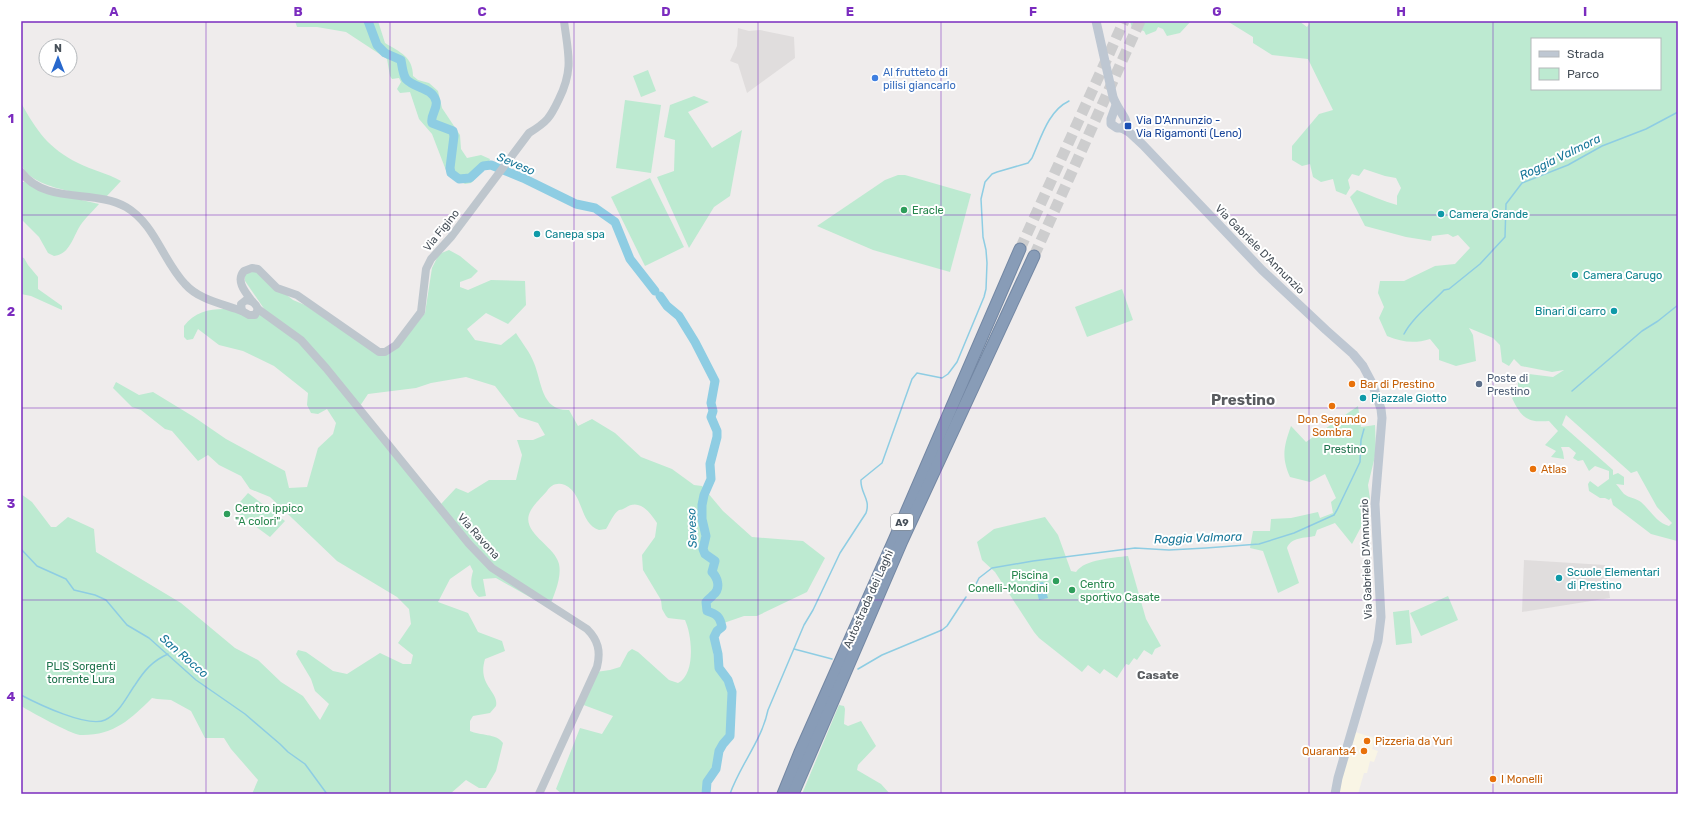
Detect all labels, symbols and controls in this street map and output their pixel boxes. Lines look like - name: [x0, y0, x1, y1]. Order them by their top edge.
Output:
- text: A: [109, 4, 119, 19]
- text: B: [293, 4, 303, 19]
- text: C: [477, 4, 487, 19]
- text: D: [661, 4, 671, 19]
- text: E: [846, 4, 854, 19]
- text: F: [1029, 4, 1037, 19]
- text: G: [1212, 4, 1222, 19]
- text: H: [1396, 4, 1406, 19]
- text: I: [1583, 4, 1587, 19]
- north arrow: [38, 38, 78, 78]
- legend: [1531, 38, 1661, 90]
- text: N: [54, 42, 62, 55]
- text: Strada: [1567, 47, 1604, 61]
- place label: Al frutteto di pilisi giancarlo: [883, 66, 956, 92]
- text: Parco: [1567, 67, 1599, 81]
- marker: Al frutteto di pilisi giancarlo: [870, 73, 880, 83]
- text: 1: [8, 111, 14, 126]
- place label: Via D'Annunzio - Via Rigamonti (Leno): [1136, 114, 1242, 140]
- marker: Via D'Annunzio - Via Rigamonti (Leno): [1123, 121, 1133, 131]
- water label: Roggia Valmora: [1517, 131, 1603, 183]
- water label: Seveso: [495, 150, 537, 178]
- street label: Via Gabriele D'Annunzio: [1212, 202, 1307, 297]
- place label: Eracle: [912, 204, 944, 217]
- marker: Eracle: [899, 205, 909, 215]
- street label: Via Figino: [421, 207, 462, 254]
- place label: Camera Grande: [1449, 208, 1528, 221]
- marker: Camera Grande: [1436, 209, 1446, 219]
- place label: Canepa spa: [545, 228, 605, 241]
- marker: Canepa spa: [532, 229, 542, 239]
- place label: Camera Carugo: [1583, 269, 1662, 282]
- marker: Camera Carugo: [1570, 270, 1580, 280]
- text: 2: [7, 304, 15, 319]
- place label: Binari di carro: [1535, 305, 1606, 318]
- marker: Binari di carro: [1609, 306, 1619, 316]
- place label: Poste di Prestino: [1487, 372, 1530, 398]
- place label: Bar di Prestino: [1360, 378, 1435, 391]
- marker: Bar di Prestino: [1347, 379, 1357, 389]
- marker: Poste di Prestino: [1474, 379, 1484, 389]
- district label: Prestino: [1211, 391, 1275, 409]
- place label: Piazzale Giotto: [1371, 392, 1447, 405]
- marker: Piazzale Giotto: [1358, 393, 1368, 403]
- marker: Don Segundo Sombra: [1327, 401, 1337, 411]
- place label: Don Segundo Sombra: [1298, 413, 1366, 439]
- park label: Prestino: [1324, 443, 1366, 456]
- place label: Atlas: [1541, 463, 1567, 476]
- marker: Atlas: [1528, 464, 1538, 474]
- text: 3: [7, 496, 16, 511]
- street label: Via Gabriele D'Annunzio: [1358, 498, 1375, 620]
- place label: Centro ippico "A colori": [235, 502, 303, 528]
- water label: Seveso: [684, 508, 700, 548]
- marker: Centro ippico "A colori": [222, 509, 232, 519]
- street label: Via Ravona: [455, 511, 502, 562]
- road number: A9: [891, 514, 913, 530]
- water label: Roggia Valmora: [1154, 529, 1242, 547]
- street label: Autostrada dei Laghi: [841, 548, 896, 650]
- place label: Scuole Elementari di Prestino: [1567, 566, 1660, 592]
- place label: Piscina Conelli-Mondini: [968, 569, 1048, 595]
- marker: Scuole Elementari di Prestino: [1554, 573, 1564, 583]
- marker: Piscina Conelli-Mondini: [1051, 576, 1061, 586]
- place label: Centro sportivo Casate: [1080, 578, 1160, 604]
- marker: Centro sportivo Casate: [1067, 585, 1077, 595]
- water label: San Rocco: [157, 631, 211, 681]
- park label: PLIS Sorgenti torrente Lura: [46, 660, 116, 686]
- district label: Casate: [1137, 668, 1179, 682]
- text: 4: [7, 689, 16, 704]
- place label: Pizzeria da Yuri: [1375, 735, 1452, 748]
- marker: Pizzeria da Yuri: [1362, 736, 1372, 746]
- place label: Quaranta4: [1302, 745, 1356, 758]
- marker: Quaranta4: [1359, 746, 1369, 756]
- place label: I Monelli: [1501, 773, 1543, 786]
- marker: I Monelli: [1488, 774, 1498, 784]

